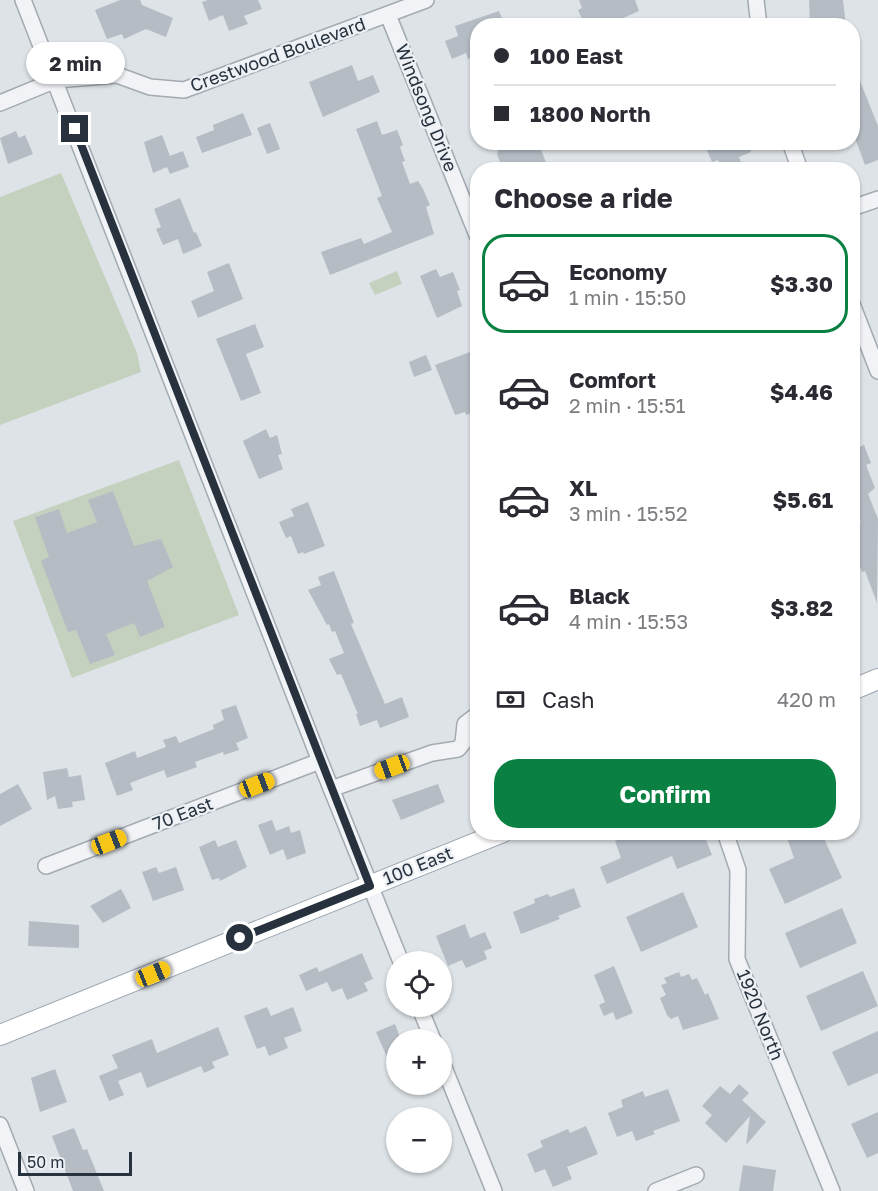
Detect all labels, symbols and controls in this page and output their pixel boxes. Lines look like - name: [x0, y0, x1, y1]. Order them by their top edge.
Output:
- street label: Crestwood Boulevard: [187, 12, 368, 96]
- street label: Windsong Drive: [391, 41, 463, 175]
- callout: 2 min: [26, 42, 124, 84]
- text: 100 East: [530, 42, 623, 69]
- text: 2 min: [49, 51, 102, 75]
- text: 1800 North: [530, 100, 651, 127]
- route end: [61, 115, 88, 142]
- text: Choose a ride: [494, 182, 673, 214]
- icon: car: [497, 257, 551, 311]
- text: Economy: [569, 258, 667, 285]
- text: $3.30: [770, 270, 833, 297]
- text: 1 min · 15:50: [569, 285, 686, 309]
- icon: car: [497, 365, 551, 419]
- text: Comfort: [569, 366, 656, 393]
- text: $4.46: [770, 378, 833, 405]
- text: 2 min · 15:51: [569, 393, 686, 417]
- icon: car: [497, 473, 551, 527]
- text: XL: [569, 474, 597, 501]
- text: $5.61: [772, 486, 833, 513]
- text: 3 min · 15:52: [569, 501, 688, 525]
- icon: car: [497, 581, 551, 635]
- text: Black: [569, 582, 630, 609]
- text: $3.82: [770, 594, 833, 621]
- text: 4 min · 15:53: [569, 609, 688, 633]
- icon: cash: [494, 683, 527, 716]
- text: Cash: [542, 686, 595, 713]
- text: 420 m: [777, 687, 836, 711]
- car: [372, 752, 412, 782]
- button: Confirm: [494, 759, 836, 828]
- car: [237, 770, 277, 800]
- street label: 70 East: [149, 792, 216, 835]
- car: [89, 827, 129, 857]
- street label: 100 East: [380, 841, 456, 889]
- route start: [226, 924, 253, 951]
- map controls: [386, 951, 452, 1173]
- button: locate: [386, 951, 452, 1017]
- car: [133, 959, 173, 989]
- street label: 1920 North: [733, 966, 789, 1063]
- button: +: [386, 1029, 452, 1095]
- button: −: [386, 1107, 452, 1173]
- scale bar: [18, 1149, 132, 1176]
- text: 50 m: [27, 1152, 64, 1172]

